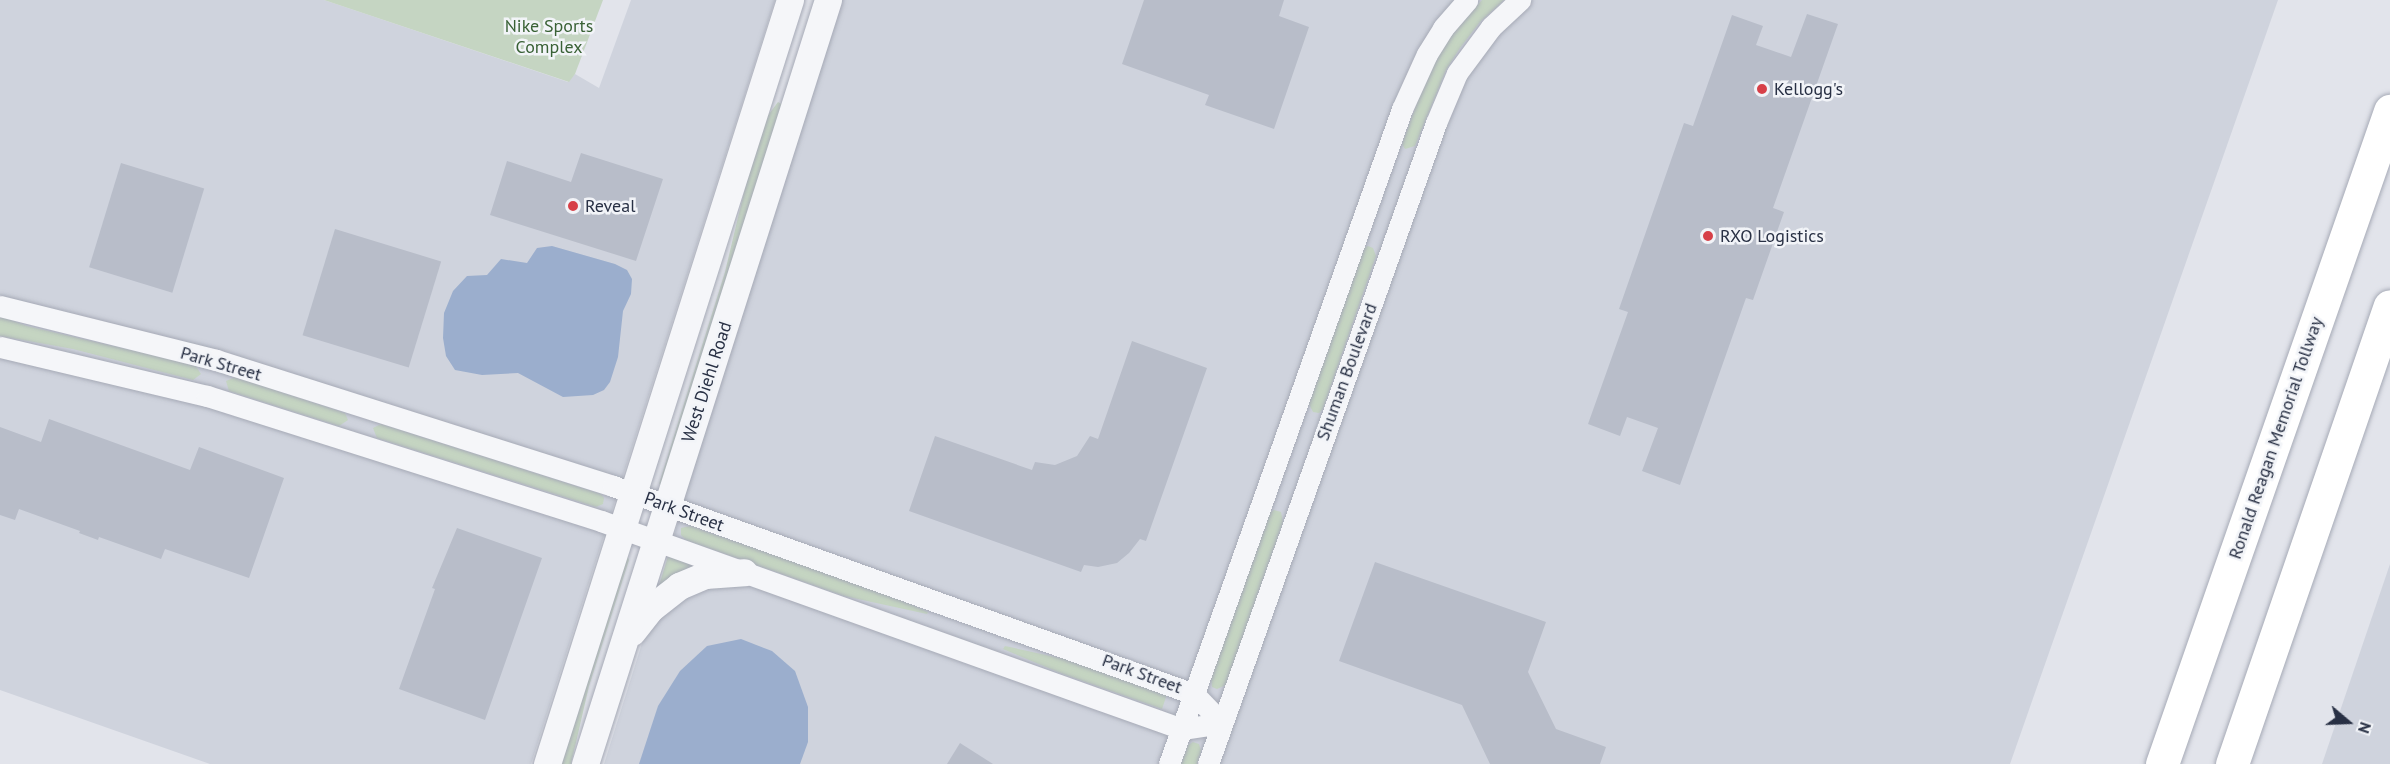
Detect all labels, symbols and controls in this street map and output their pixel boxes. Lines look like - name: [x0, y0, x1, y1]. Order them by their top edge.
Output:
- park label: Nike Sports Complex: [505, 16, 593, 58]
- place label: Kellogg's: [1774, 78, 1843, 100]
- marker: Kellogg's: [1755, 82, 1769, 96]
- place label: Reveal: [585, 195, 635, 217]
- marker: Reveal: [566, 199, 580, 213]
- place label: RXO Logistics: [1720, 225, 1824, 247]
- marker: RXO Logistics: [1701, 229, 1715, 243]
- street label: Shuman Boulevard: [1312, 300, 1382, 444]
- street label: Ronald Reagan Memorial Tollway: [2224, 314, 2328, 562]
- street label: West Diehl Road: [677, 319, 737, 445]
- street label: Park Street: [178, 342, 264, 386]
- street label: Park Street: [641, 488, 727, 536]
- street label: Park Street: [1099, 650, 1185, 698]
- north arrow: [2318, 692, 2378, 752]
- text: N: [2354, 720, 2376, 736]

